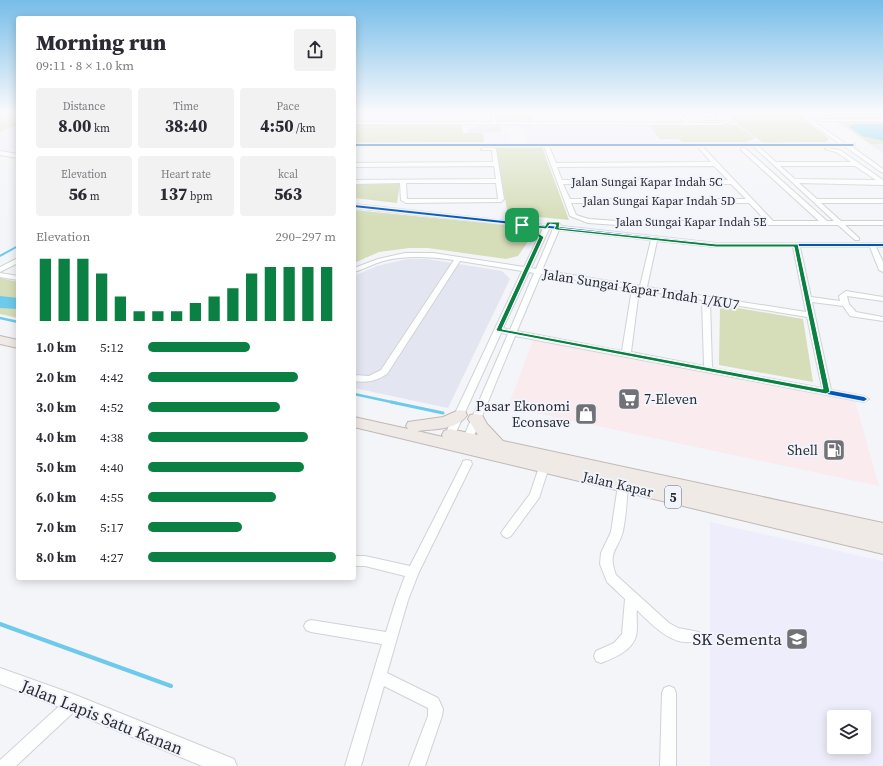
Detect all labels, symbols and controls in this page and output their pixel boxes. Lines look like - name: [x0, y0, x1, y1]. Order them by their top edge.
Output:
- text: Morning run: [36, 27, 166, 57]
- button: share: [294, 29, 336, 71]
- text: 09:11 · 8 × 1.0 km: [36, 57, 134, 74]
- text: Distance: [63, 99, 105, 114]
- text: Time: [173, 99, 199, 114]
- text: Pace: [276, 99, 300, 114]
- text: 8.00: [58, 114, 91, 138]
- text: 38:40: [165, 114, 207, 138]
- text: 4:50: [260, 114, 294, 138]
- text: km: [91, 121, 110, 136]
- text: /km: [294, 121, 316, 136]
- text: Elevation: [61, 167, 107, 182]
- text: Heart rate: [161, 167, 211, 182]
- text: kcal: [278, 167, 298, 182]
- street label: Jalan Sungai Kapar Indah 5C: [570, 174, 723, 190]
- text: 56: [68, 182, 87, 206]
- text: 137: [159, 182, 187, 206]
- text: 563: [274, 182, 302, 206]
- text: m: [87, 189, 100, 204]
- text: bpm: [187, 189, 213, 204]
- street label: Jalan Sungai Kapar Indah 5D: [582, 193, 735, 209]
- pin: [505, 208, 539, 242]
- icon: arrive: [511, 214, 533, 236]
- street label: Jalan Sungai Kapar Indah 5E: [614, 214, 767, 230]
- text: Elevation: [36, 228, 90, 245]
- text: 290–297 m: [276, 228, 336, 245]
- street label: Jalan Sungai Kapar Indah 1/KU7: [540, 263, 741, 314]
- text: 1.0 km: [36, 339, 76, 356]
- text: 5:12: [100, 339, 123, 356]
- text: 2.0 km: [36, 369, 76, 386]
- text: 4:42: [100, 369, 123, 386]
- supermarket icon: 7-Eleven: [616, 386, 642, 412]
- place label: 7-Eleven: [644, 389, 698, 409]
- place label: Pasar Ekonomi Econsave: [476, 396, 570, 432]
- text: 3.0 km: [36, 399, 76, 416]
- text: 4:52: [100, 399, 123, 416]
- shop icon: Pasar Ekonomi Econsave: [573, 401, 599, 427]
- text: 4.0 km: [36, 429, 76, 446]
- text: 4:38: [100, 429, 123, 446]
- fuel station icon: Shell: [821, 437, 847, 463]
- place label: Shell: [787, 440, 818, 460]
- text: 5.0 km: [36, 459, 76, 476]
- text: 4:40: [100, 459, 123, 476]
- street label: Jalan Kapar: [580, 466, 655, 502]
- road number: 5: [665, 486, 681, 508]
- text: 6.0 km: [36, 489, 76, 506]
- text: 4:55: [100, 489, 123, 506]
- text: 7.0 km: [36, 519, 76, 536]
- text: 5:17: [100, 519, 123, 536]
- text: 8.0 km: [36, 549, 76, 566]
- text: 4:27: [100, 549, 123, 566]
- school or university icon: SK Sementa: [784, 626, 810, 652]
- place label: SK Sementa: [692, 627, 782, 651]
- street label: Jalan Lapis Satu Kanan: [16, 673, 187, 760]
- map controls: [827, 710, 871, 754]
- button: layers: [827, 710, 871, 754]

